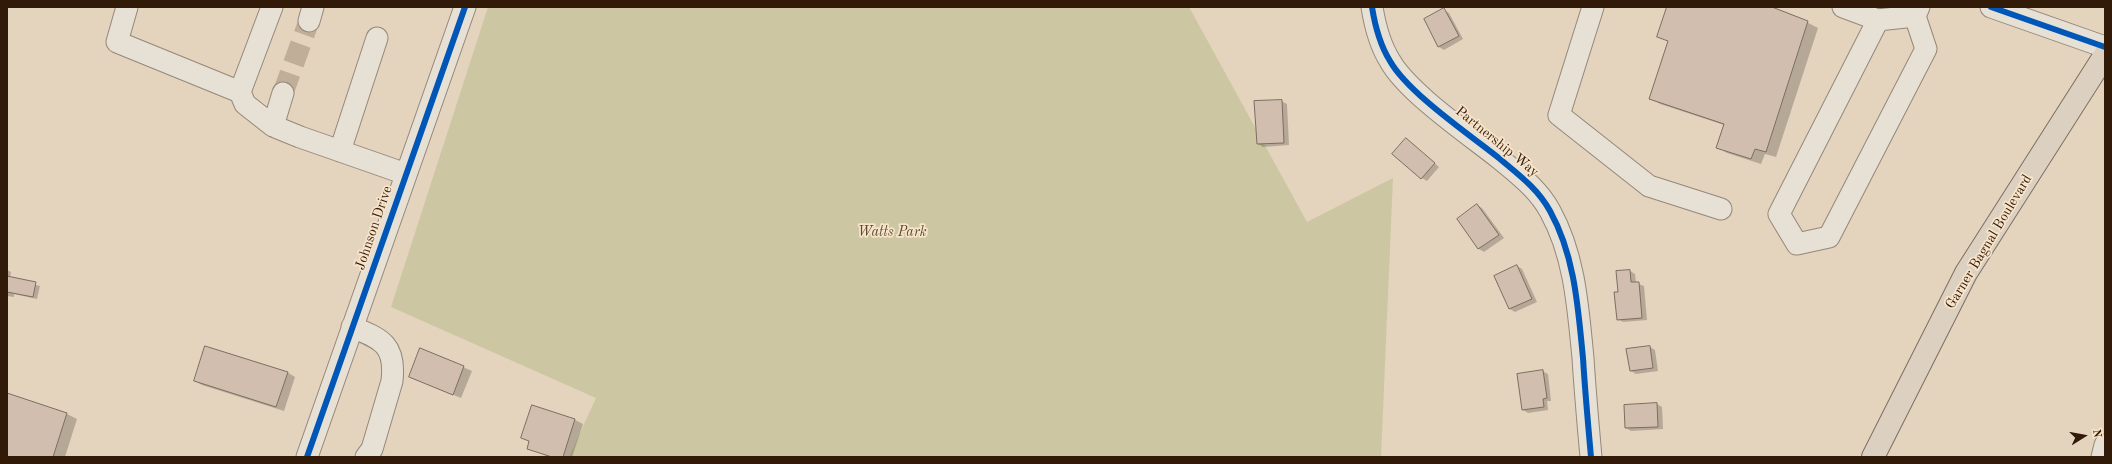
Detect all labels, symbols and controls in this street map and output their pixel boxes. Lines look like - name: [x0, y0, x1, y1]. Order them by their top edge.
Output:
- street label: Partnership Way: [1452, 103, 1542, 181]
- street label: Garner Bagnal Boulevard: [1942, 172, 2036, 312]
- street label: Johnson Drive: [352, 184, 396, 272]
- park label: Watts Park: [857, 224, 927, 240]
- north arrow: [2064, 416, 2104, 456]
- text: N: [2090, 428, 2102, 439]

